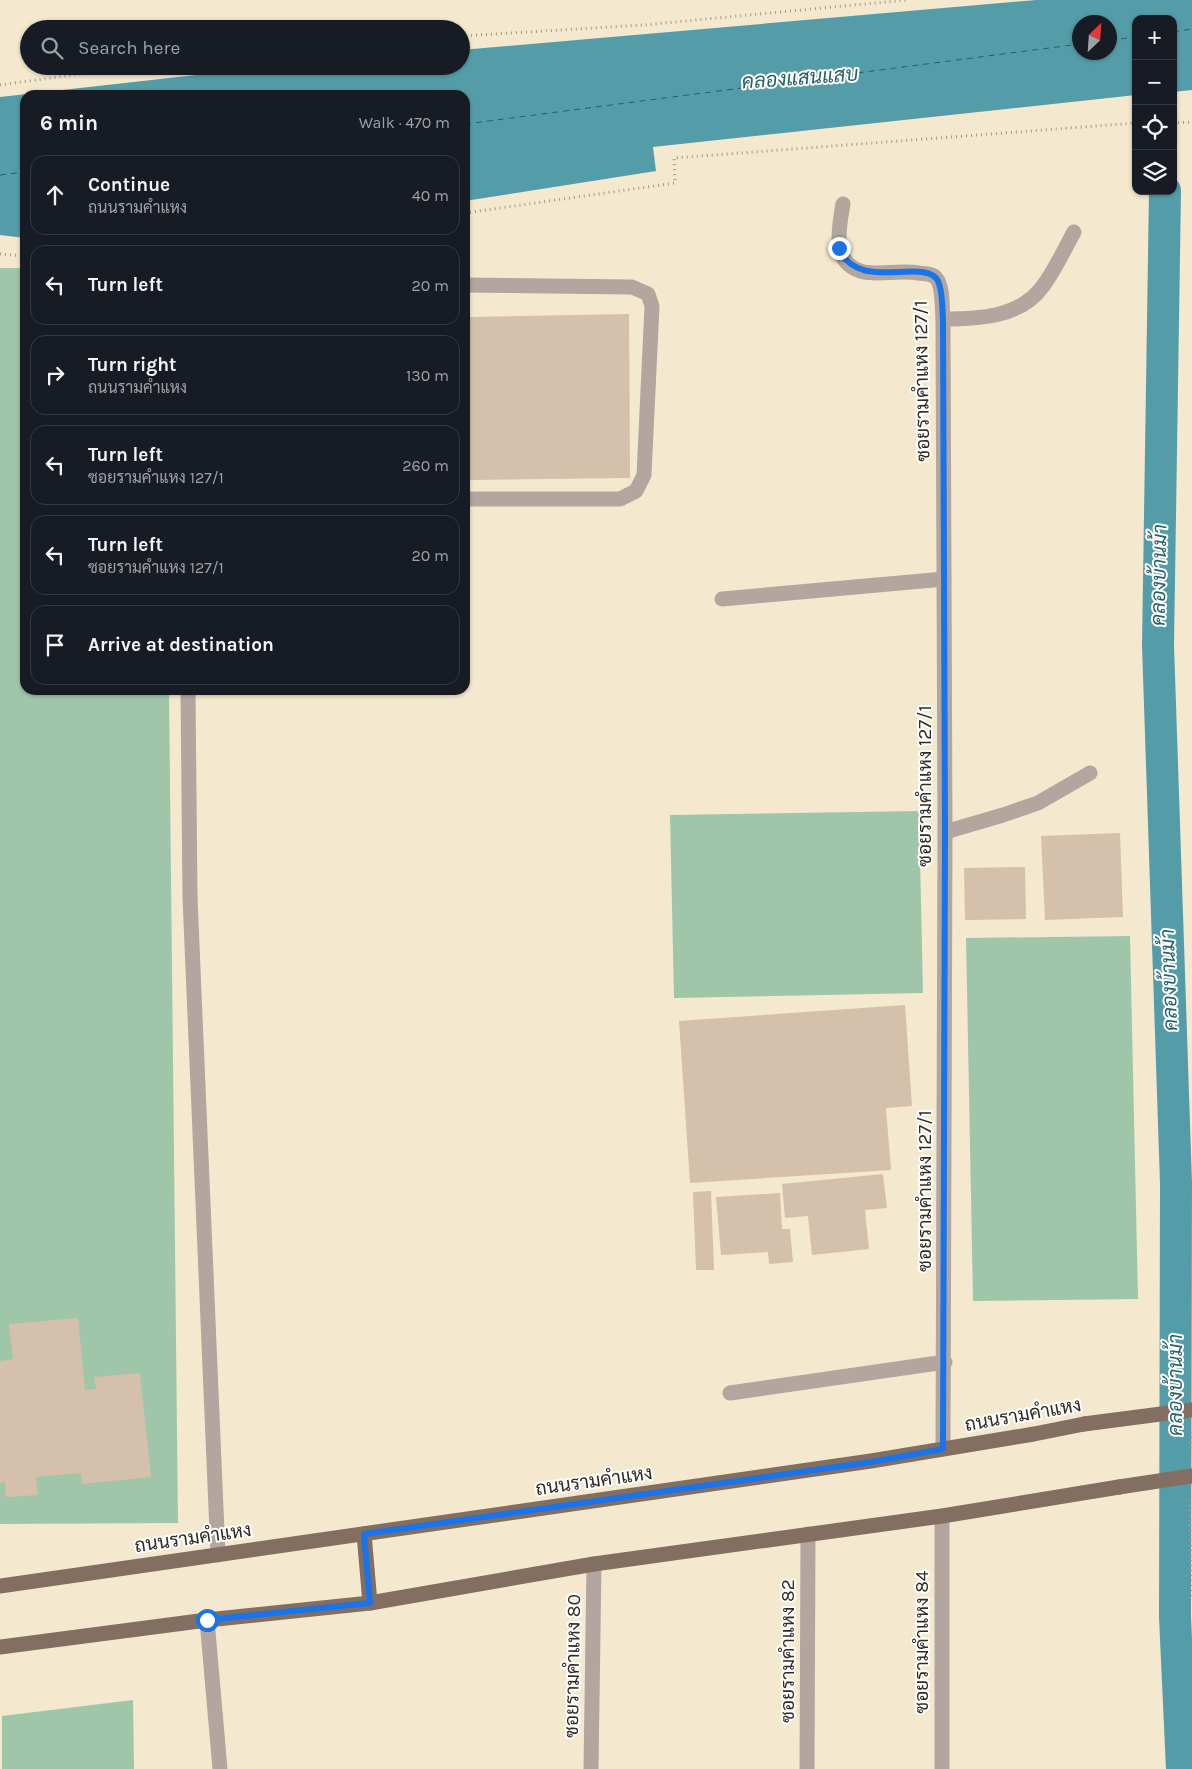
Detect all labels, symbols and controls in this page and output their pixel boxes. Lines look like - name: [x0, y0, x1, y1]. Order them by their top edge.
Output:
- north arrow: [1072, 15, 1117, 60]
- map controls: [1132, 15, 1177, 195]
- button: +: [1132, 15, 1177, 60]
- search box: [20, 20, 470, 75]
- icon: search: [38, 34, 66, 62]
- text: Search here: [78, 37, 180, 59]
- button: −: [1132, 60, 1177, 105]
- water label: คลองแสนแสบ: [741, 62, 859, 94]
- button: locate: [1132, 105, 1177, 150]
- text: 6 min: [40, 111, 98, 135]
- text: Walk · 470 m: [359, 113, 450, 132]
- button: layers: [1132, 150, 1177, 195]
- text: Continue: [88, 174, 170, 196]
- icon: ahead: [41, 181, 69, 209]
- text: 40 m: [412, 186, 449, 205]
- text: ถนนรามคำแหง: [88, 198, 187, 217]
- route end: [828, 237, 851, 260]
- icon: left: [41, 271, 69, 299]
- text: Turn left: [88, 274, 163, 296]
- text: 20 m: [411, 276, 449, 295]
- street label: ซอยรามคำแหง 127/1: [910, 300, 934, 462]
- text: Turn right: [88, 354, 177, 376]
- icon: right: [41, 361, 69, 389]
- text: 130 m: [406, 366, 449, 385]
- text: ถนนรามคำแหง: [88, 378, 187, 397]
- text: Turn left: [88, 444, 163, 466]
- icon: left: [41, 451, 69, 479]
- text: 260 m: [402, 456, 449, 475]
- text: ซอยรามคำแหง 127/1: [88, 468, 224, 487]
- water label: คลองบ้านม้า: [1145, 524, 1171, 626]
- text: Turn left: [88, 534, 163, 556]
- icon: left: [41, 541, 69, 569]
- text: 20 m: [411, 546, 449, 565]
- text: ซอยรามคำแหง 127/1: [88, 558, 224, 577]
- icon: arrive: [41, 631, 69, 659]
- text: Arrive at destination: [88, 634, 274, 656]
- street label: ซอยรามคำแหง 127/1: [914, 705, 936, 867]
- water label: คลองบ้านม้า: [1154, 929, 1182, 1031]
- street label: ซอยรามคำแหง 127/1: [914, 1110, 936, 1272]
- water label: คลองบ้านม้า: [1162, 1334, 1187, 1436]
- street label: ถนนรามคำแหง: [963, 1394, 1083, 1436]
- street label: ถนนรามคำแหง: [534, 1462, 654, 1500]
- street label: ถนนรามคำแหง: [133, 1519, 253, 1557]
- street label: ซอยรามคำแหง 84: [911, 1570, 933, 1714]
- street label: ซอยรามคำแหง 82: [777, 1579, 799, 1723]
- street label: ซอยรามคำแหง 80: [561, 1594, 585, 1738]
- route start: [196, 1609, 219, 1632]

